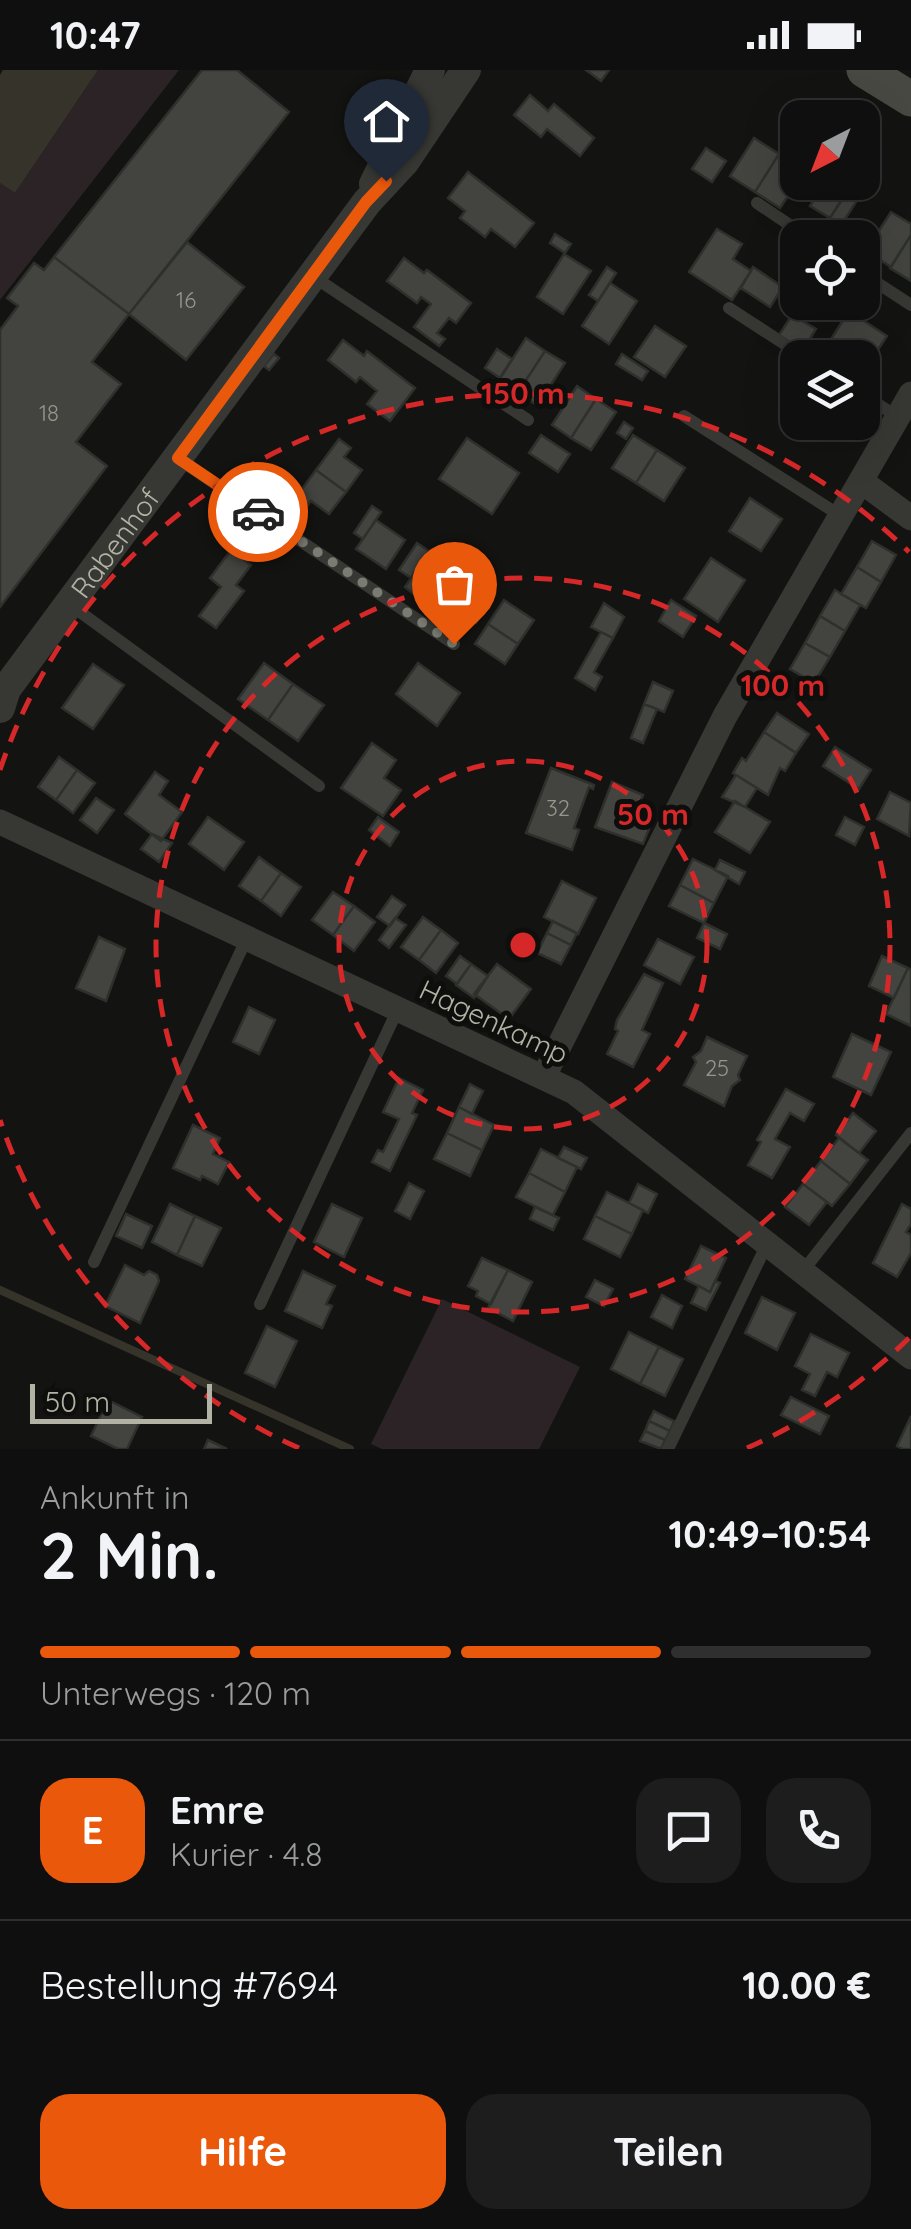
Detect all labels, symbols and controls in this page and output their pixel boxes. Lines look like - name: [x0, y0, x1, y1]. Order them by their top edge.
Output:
- text: 10:47: [50, 11, 141, 59]
- pin: [344, 79, 429, 182]
- icon: home: [359, 94, 414, 149]
- north arrow: [780, 100, 880, 200]
- map controls: [780, 100, 880, 440]
- button: locate: [780, 220, 880, 320]
- house number: 16: [176, 286, 196, 314]
- button: layers: [780, 340, 880, 440]
- text: 150 m: [481, 374, 565, 412]
- house number: 18: [39, 399, 59, 427]
- courier: [208, 462, 308, 562]
- street label: Rabenhof: [62, 481, 167, 604]
- icon: car: [231, 485, 286, 540]
- pin: [412, 542, 497, 645]
- icon: bag: [427, 557, 482, 612]
- text: 100 m: [741, 666, 825, 704]
- house number: 32: [546, 794, 570, 822]
- text: 50 m: [617, 795, 689, 833]
- centre of rings: [505, 927, 541, 963]
- street label: Hagenkamp: [414, 971, 574, 1071]
- house number: 25: [705, 1054, 729, 1082]
- scale bar: [30, 1379, 212, 1424]
- text: 50 m: [45, 1384, 110, 1419]
- text: Ankunft in: [40, 1477, 189, 1517]
- text: 10:49–10:54: [669, 1510, 871, 1558]
- text: 2 Min.: [40, 1514, 219, 1595]
- text: Unterwegs · 120 m: [40, 1673, 311, 1713]
- button: chat: [636, 1778, 741, 1883]
- button: phone: [766, 1778, 871, 1883]
- text: Emre: [170, 1786, 265, 1834]
- text: E: [82, 1806, 103, 1854]
- text: Kurier · 4.8: [170, 1834, 323, 1874]
- text: Bestellung #7694: [40, 1961, 338, 2009]
- text: 10.00 €: [742, 1961, 871, 2009]
- button: Hilfe: [40, 2094, 446, 2209]
- button: Teilen: [466, 2094, 871, 2209]

